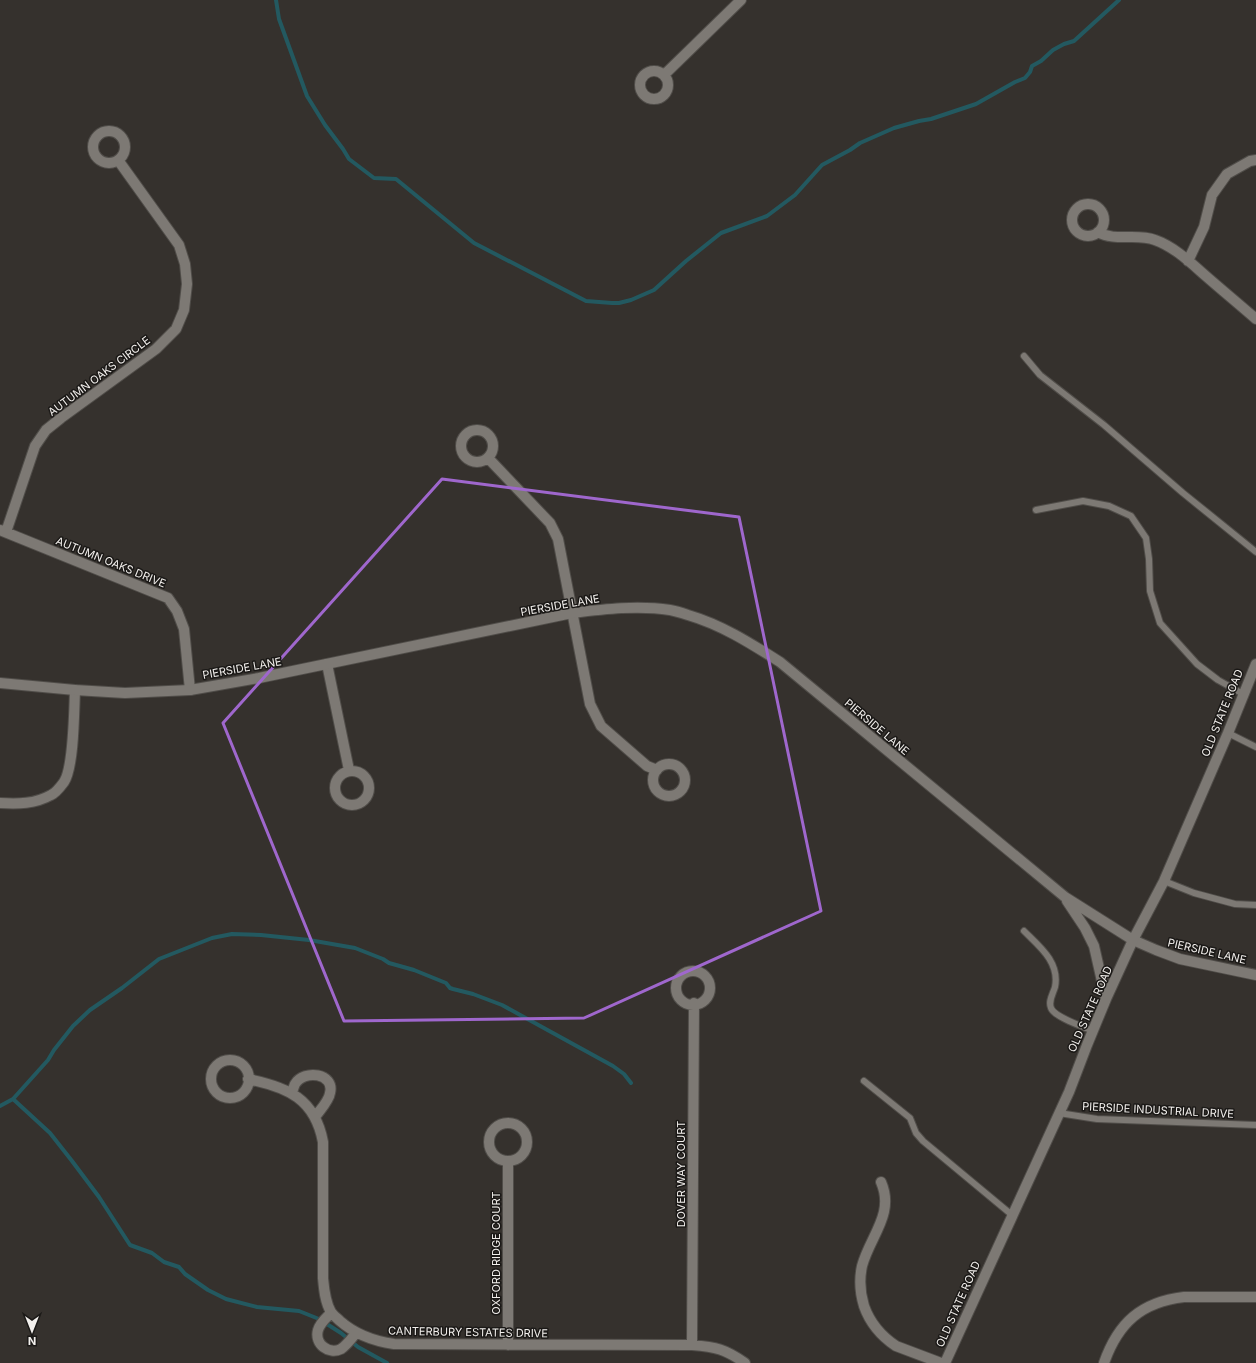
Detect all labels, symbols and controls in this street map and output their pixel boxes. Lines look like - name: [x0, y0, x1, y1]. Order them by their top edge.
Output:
- street label: AUTUMN OAKS CIRCLE: [45, 333, 153, 419]
- street label: AUTUMN OAKS DRIVE: [54, 534, 168, 590]
- street label: PIERSIDE LANE: [519, 591, 601, 619]
- street label: PIERSIDE LANE: [201, 654, 283, 682]
- street label: OLD STATE ROAD: [1198, 667, 1246, 759]
- street label: PIERSIDE LANE: [842, 696, 912, 758]
- street label: PIERSIDE LANE: [1166, 935, 1248, 967]
- street label: OLD STATE ROAD: [1065, 964, 1115, 1054]
- street label: PIERSIDE INDUSTRIAL DRIVE: [1082, 1099, 1234, 1121]
- street label: DOVER WAY COURT: [674, 1121, 688, 1227]
- street label: OXFORD RIDGE COURT: [489, 1191, 503, 1315]
- street label: OLD STATE ROAD: [933, 1259, 983, 1349]
- north arrow: [12, 1311, 52, 1351]
- street label: CANTERBURY ESTATES DRIVE: [388, 1324, 548, 1340]
- text: N: [28, 1334, 36, 1348]

